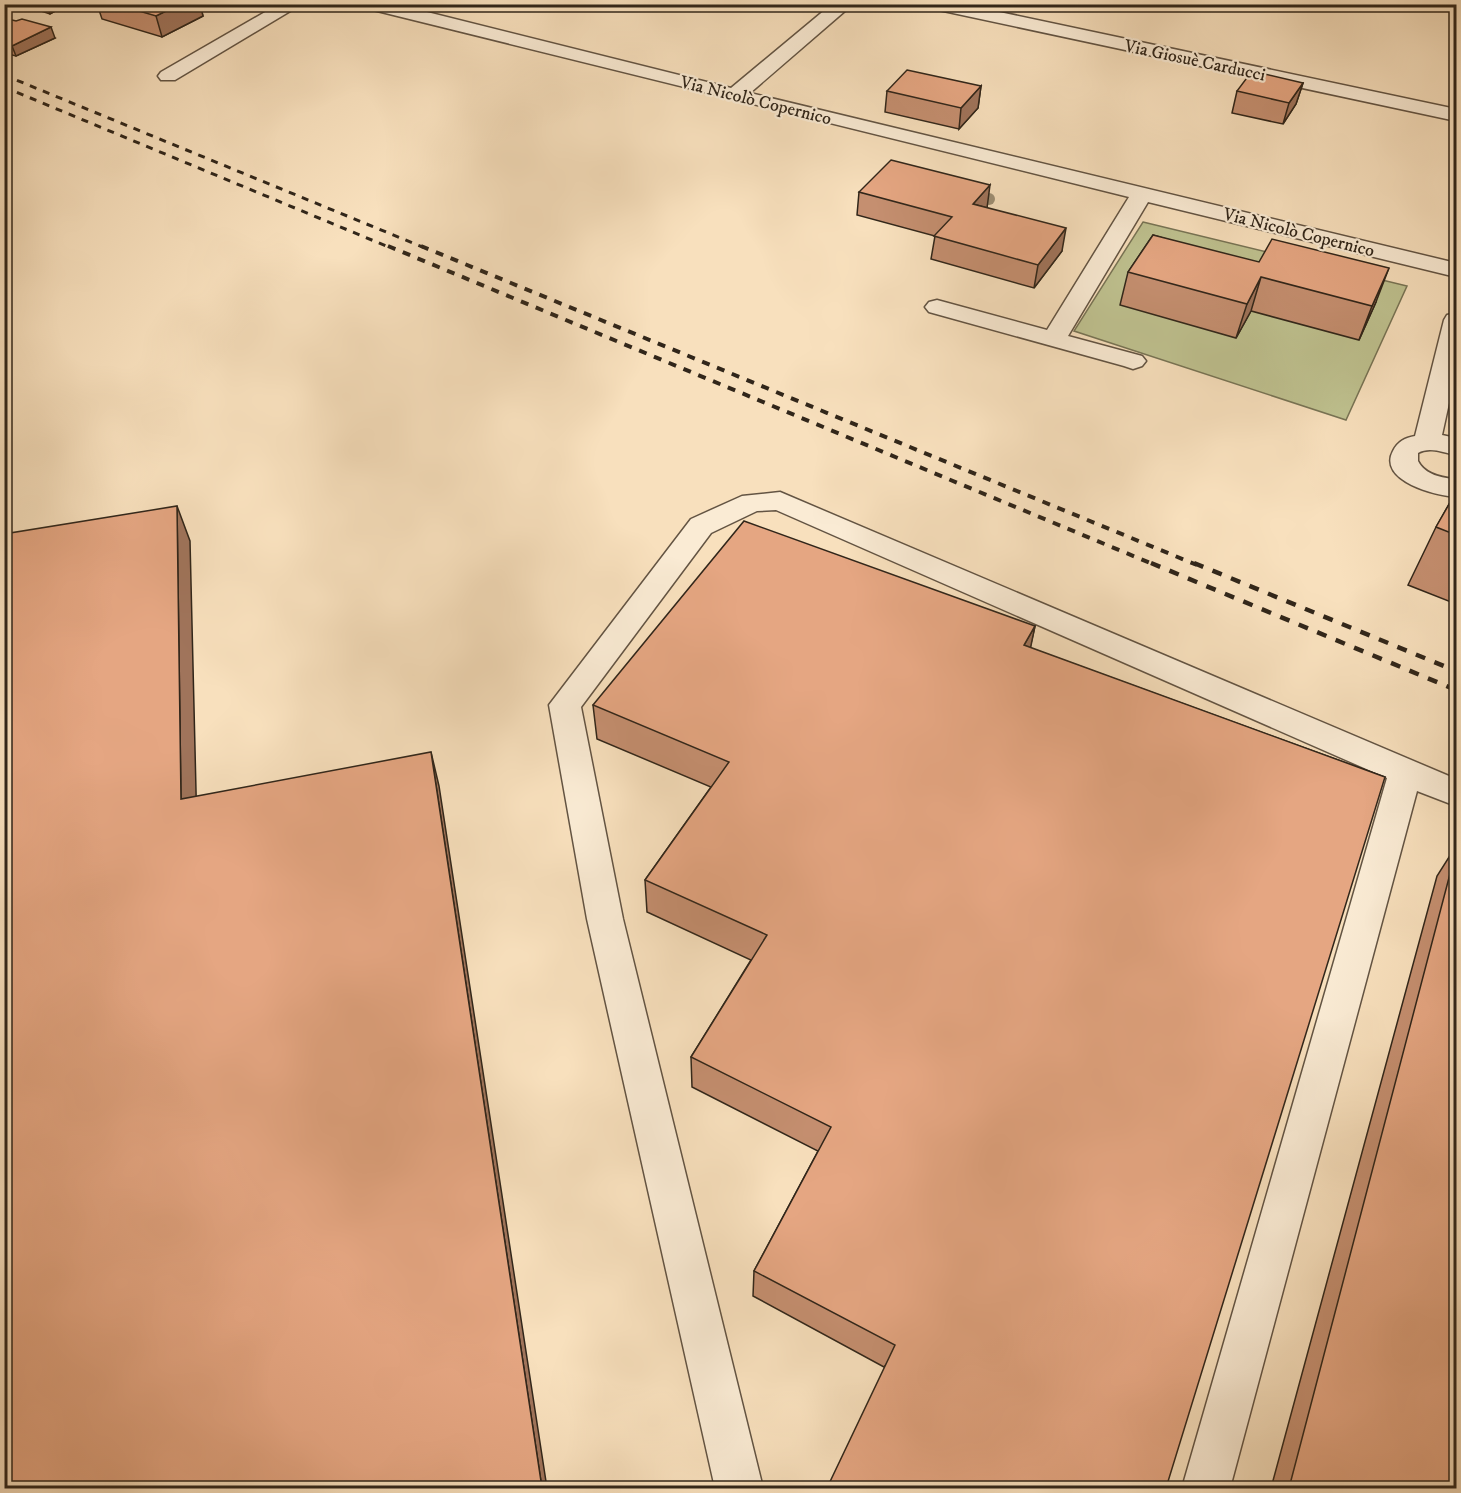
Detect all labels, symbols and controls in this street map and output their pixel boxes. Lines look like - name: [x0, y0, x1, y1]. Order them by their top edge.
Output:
- street label: Via Giosuè Carducci: [1121, 35, 1267, 87]
- street label: Via Nicolò Copernico: [677, 71, 834, 130]
- street label: Via Nicolò Copernico: [1220, 203, 1377, 262]

